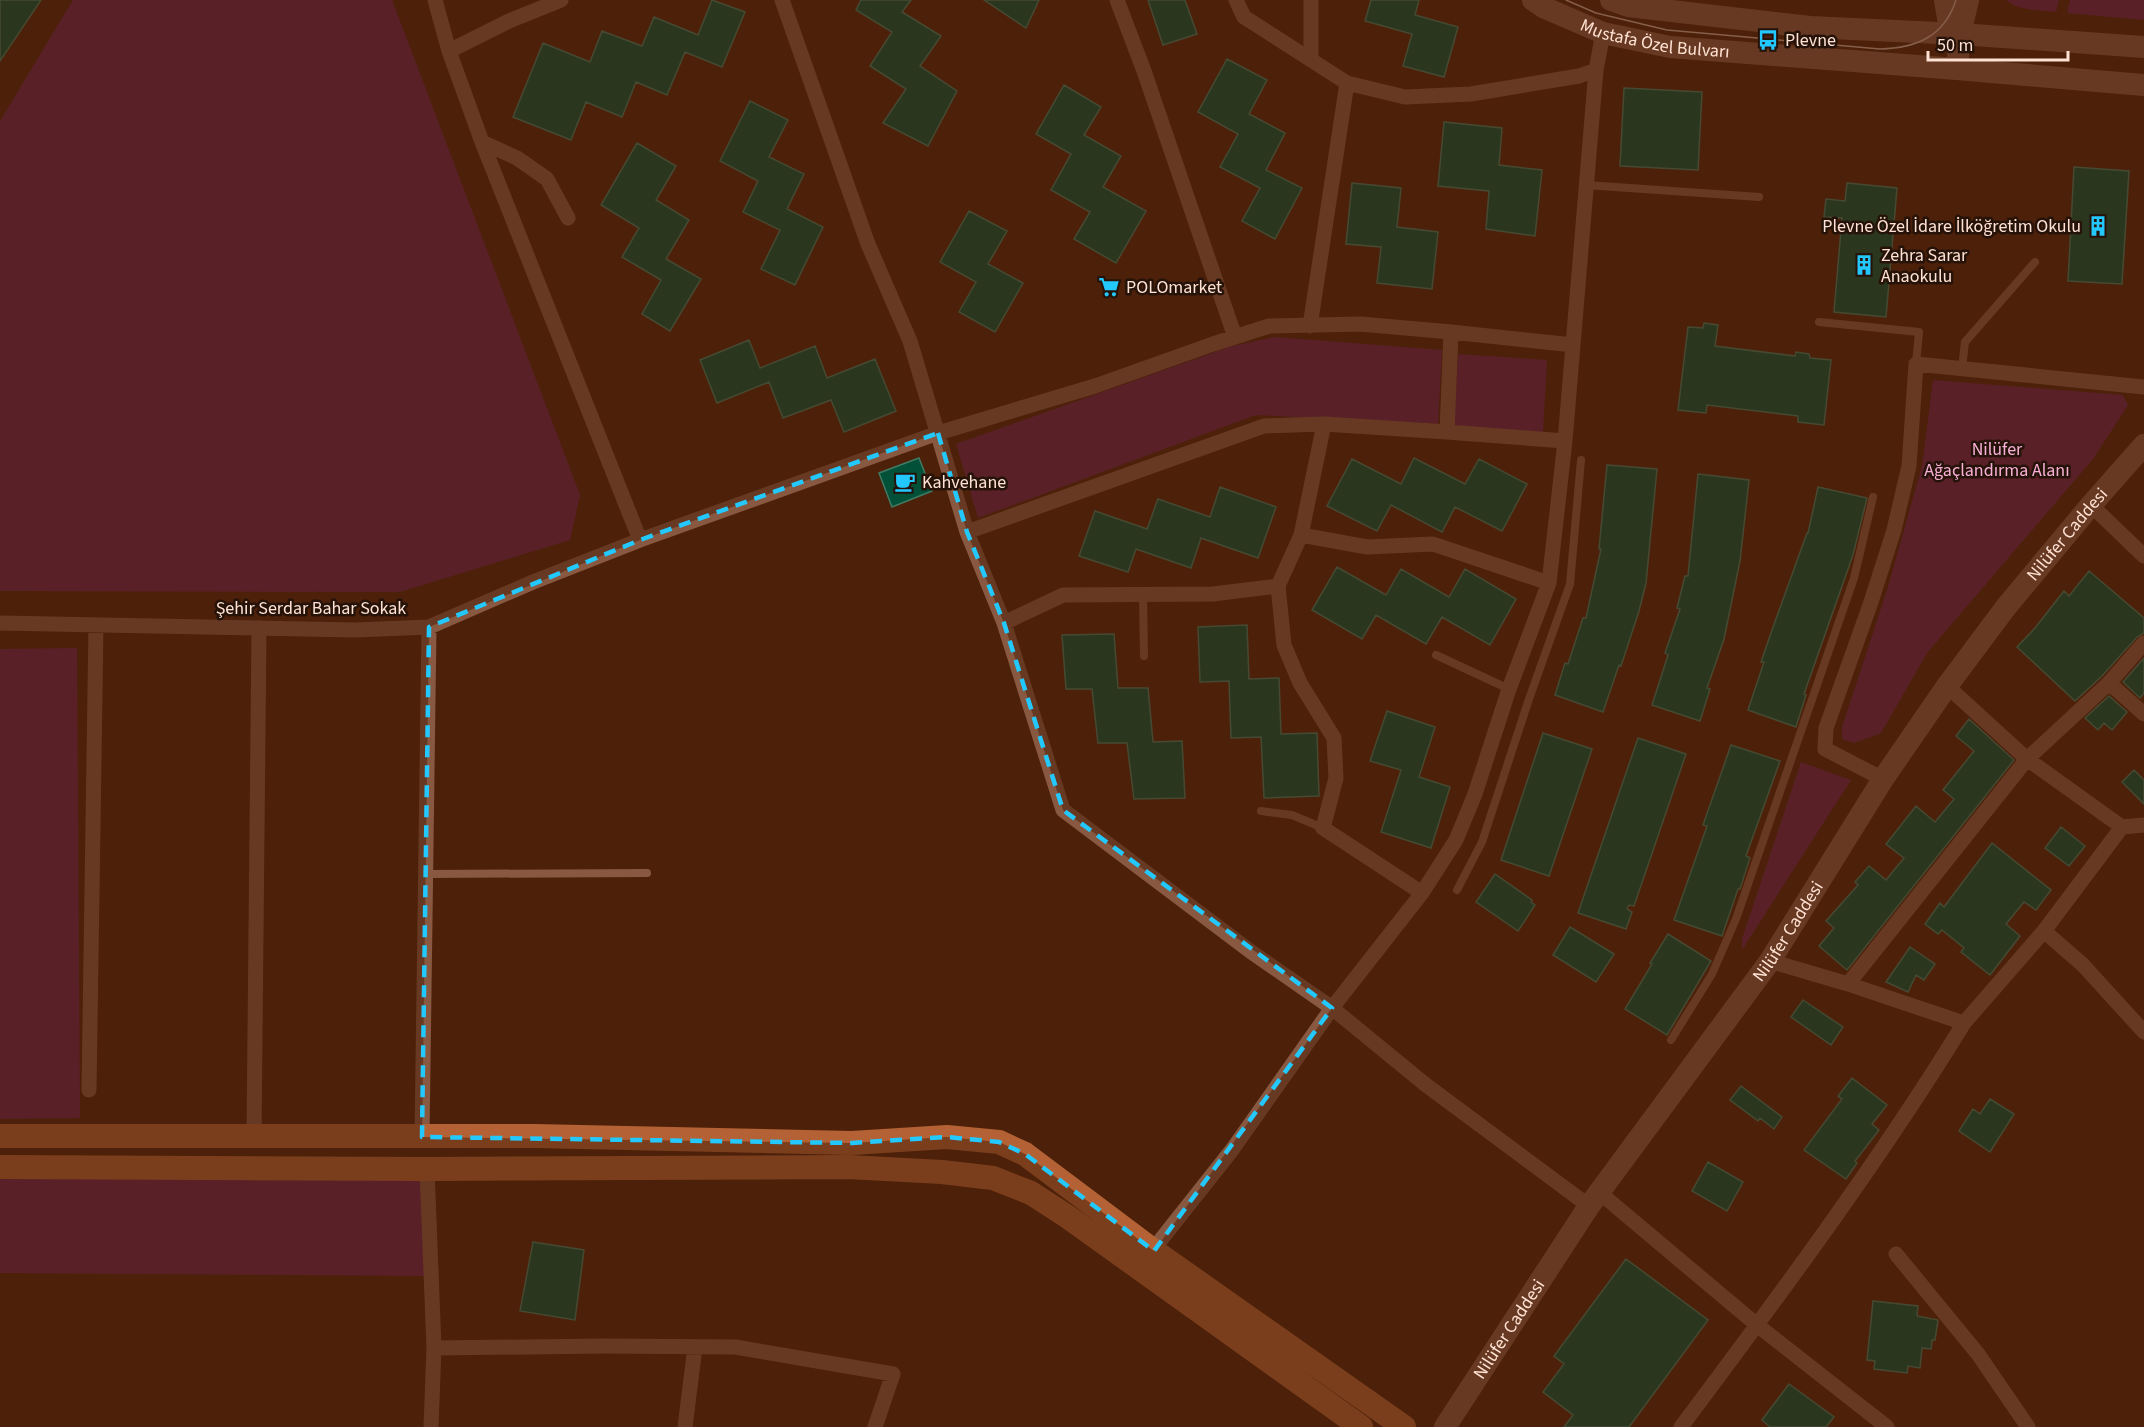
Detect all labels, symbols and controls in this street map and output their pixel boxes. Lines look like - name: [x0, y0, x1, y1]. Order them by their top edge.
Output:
- street label: Mustafa Özel Bulvarı: [1576, 13, 1731, 65]
- scale bar: [1928, 24, 2068, 62]
- bus stop icon: Plevne: [1756, 28, 1780, 52]
- place label: Plevne: [1785, 28, 1836, 53]
- text: 50 m: [1937, 33, 1973, 58]
- place label: Plevne Özel İdare İlköğretim Okulu: [1822, 214, 2081, 239]
- building icon: Plevne Özel İdare İlköğretim Okulu: [2086, 214, 2110, 238]
- place label: Zehra Sarar Anaokulu: [1881, 243, 1968, 289]
- building icon: Zehra Sarar Anaokulu: [1852, 253, 1876, 277]
- supermarket icon: POLOmarket: [1097, 275, 1121, 299]
- place label: POLOmarket: [1126, 275, 1222, 300]
- park label: Nilüfer Ağaçlandırma Alanı: [1924, 437, 2070, 483]
- cafe icon: Kahvehane: [893, 470, 917, 494]
- place label: Kahvehane: [922, 470, 1006, 495]
- street label: Nilüfer Caddesi: [2021, 482, 2114, 586]
- street label: Şehir Serdar Bahar Sokak: [216, 596, 406, 621]
- street label: Nilüfer Caddesi: [1747, 877, 1830, 987]
- street label: Nilüfer Caddesi: [1468, 1274, 1551, 1384]

